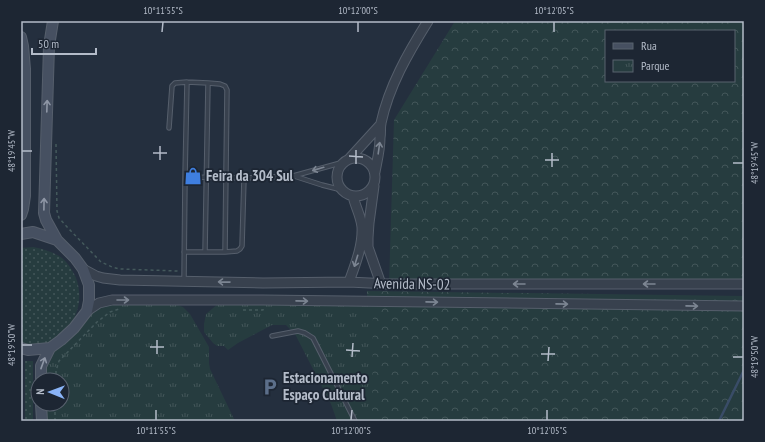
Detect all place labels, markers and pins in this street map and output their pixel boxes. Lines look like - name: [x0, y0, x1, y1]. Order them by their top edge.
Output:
- shop icon: Feira da 304 Sul: [183, 166, 203, 186]
- place label: Feira da 304 Sul: [206, 166, 294, 185]
- place label: Estacionamento Espaço Cultural: [283, 368, 368, 404]
- parking icon: Estacionamento Espaço Cultural: [260, 377, 280, 397]

